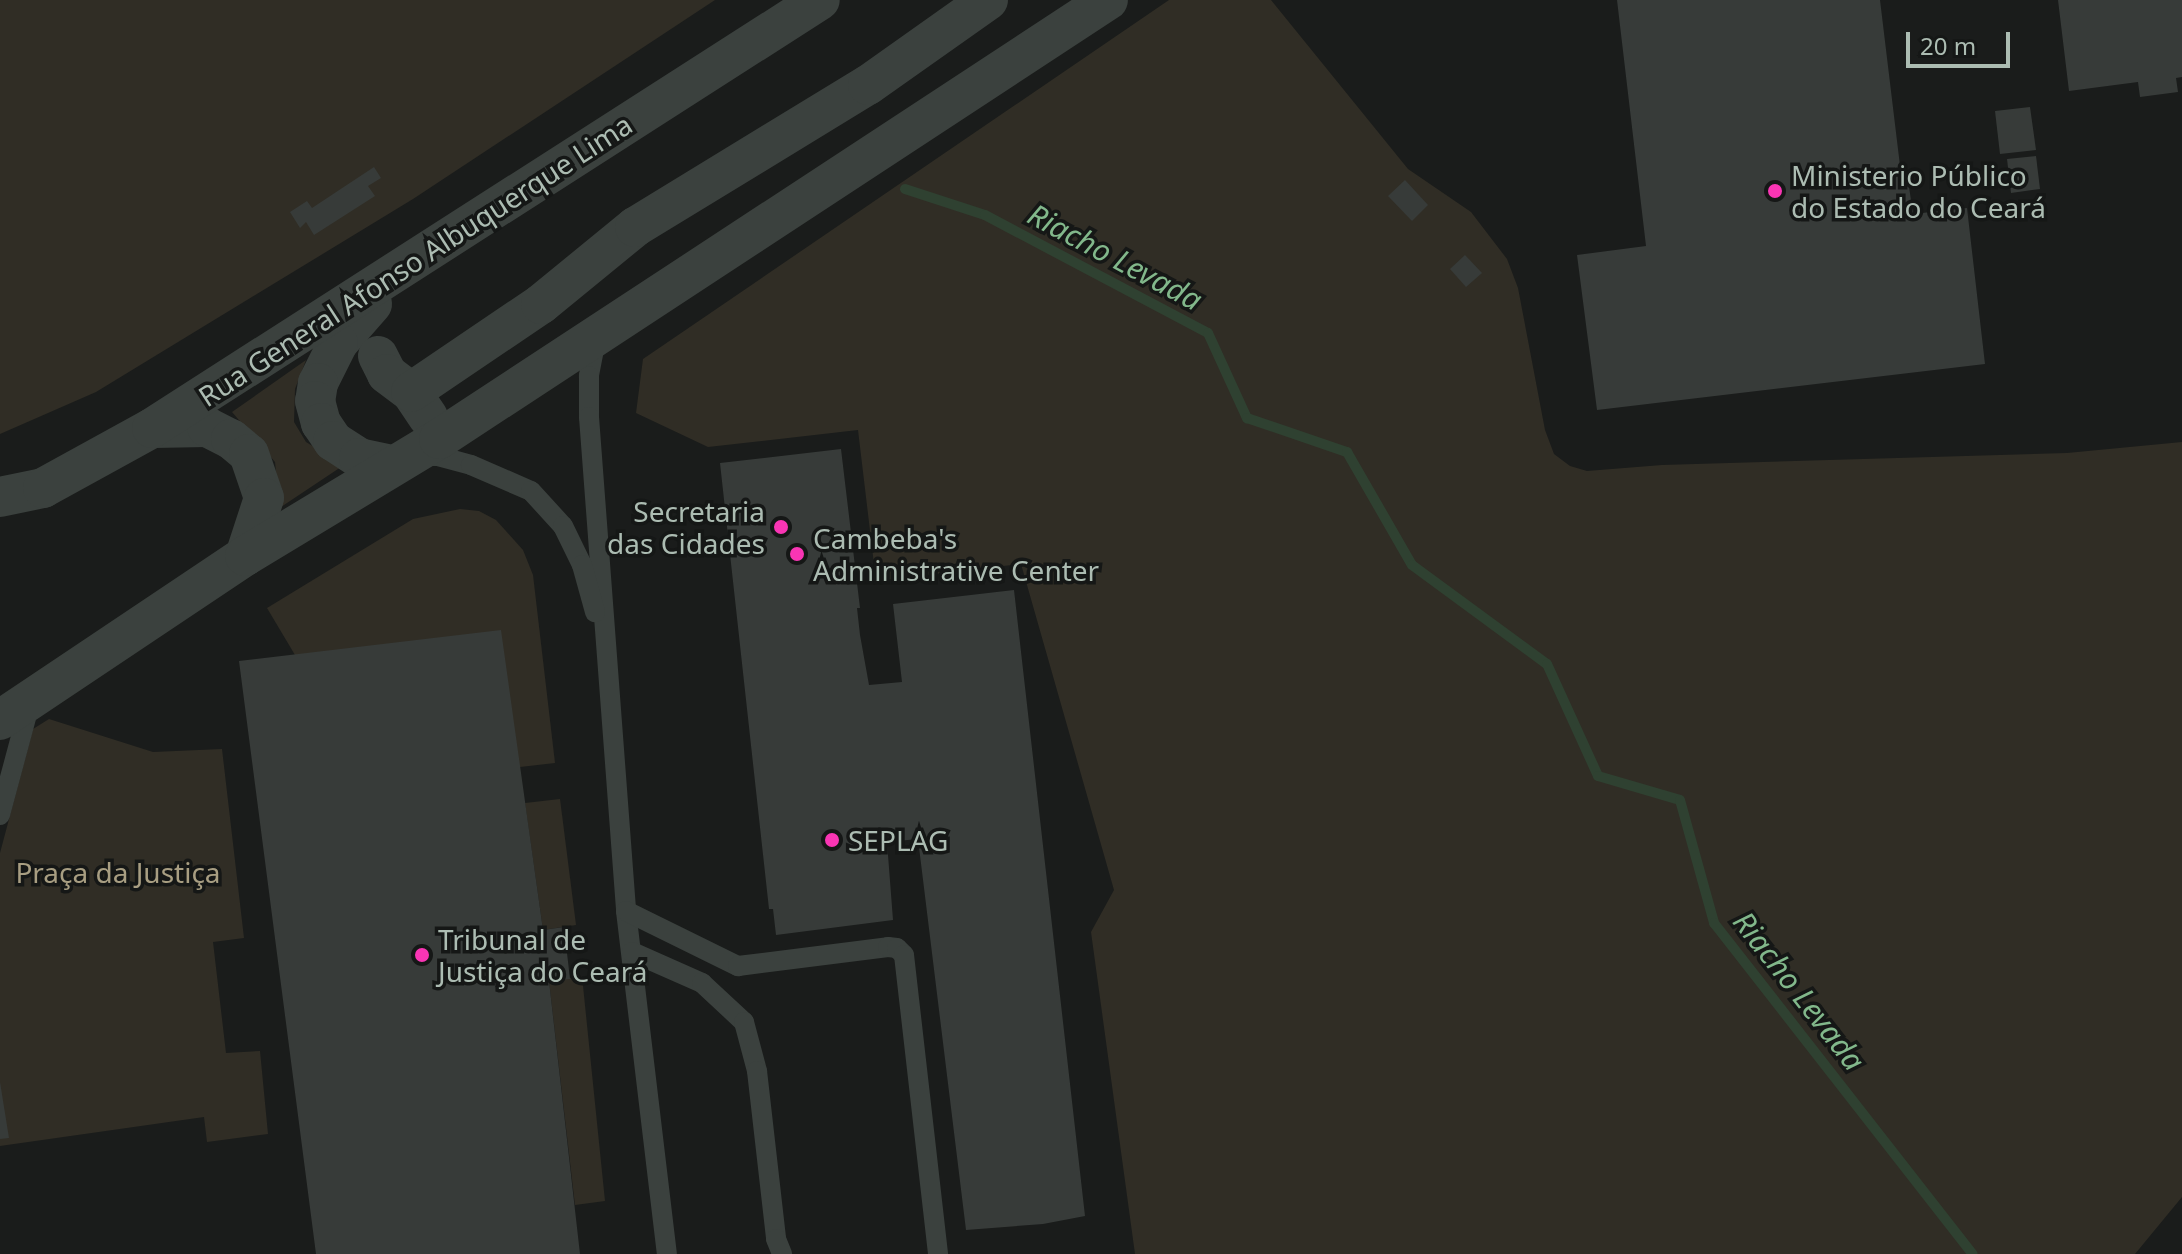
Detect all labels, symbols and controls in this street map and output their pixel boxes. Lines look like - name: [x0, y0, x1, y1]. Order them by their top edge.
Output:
- scale bar: [1910, 16, 2014, 66]
- text: 20 m: [1920, 29, 1976, 62]
- street label: Rua General Afonso Albuquerque Lima: [192, 107, 638, 413]
- place label: Ministerio Público do Estado do Ceará: [1791, 158, 2046, 224]
- marker: Ministerio Público do Estado do Ceará: [1766, 182, 1784, 200]
- water label: Riacho Levada: [1022, 196, 1208, 318]
- place label: Secretaria das Cidades: [607, 494, 765, 560]
- marker: Secretaria das Cidades: [772, 518, 790, 536]
- place label: Cambeba's Administrative Center: [813, 521, 1099, 587]
- marker: Cambeba's Administrative Center: [788, 545, 806, 563]
- place label: SEPLAG: [848, 823, 948, 857]
- marker: SEPLAG: [823, 831, 841, 849]
- park label: Praça da Justiça: [15, 855, 221, 889]
- water label: Riacho Levada: [1726, 904, 1872, 1078]
- place label: Tribunal de Justiça do Ceará: [438, 922, 647, 988]
- marker: Tribunal de Justiça do Ceará: [413, 946, 431, 964]

